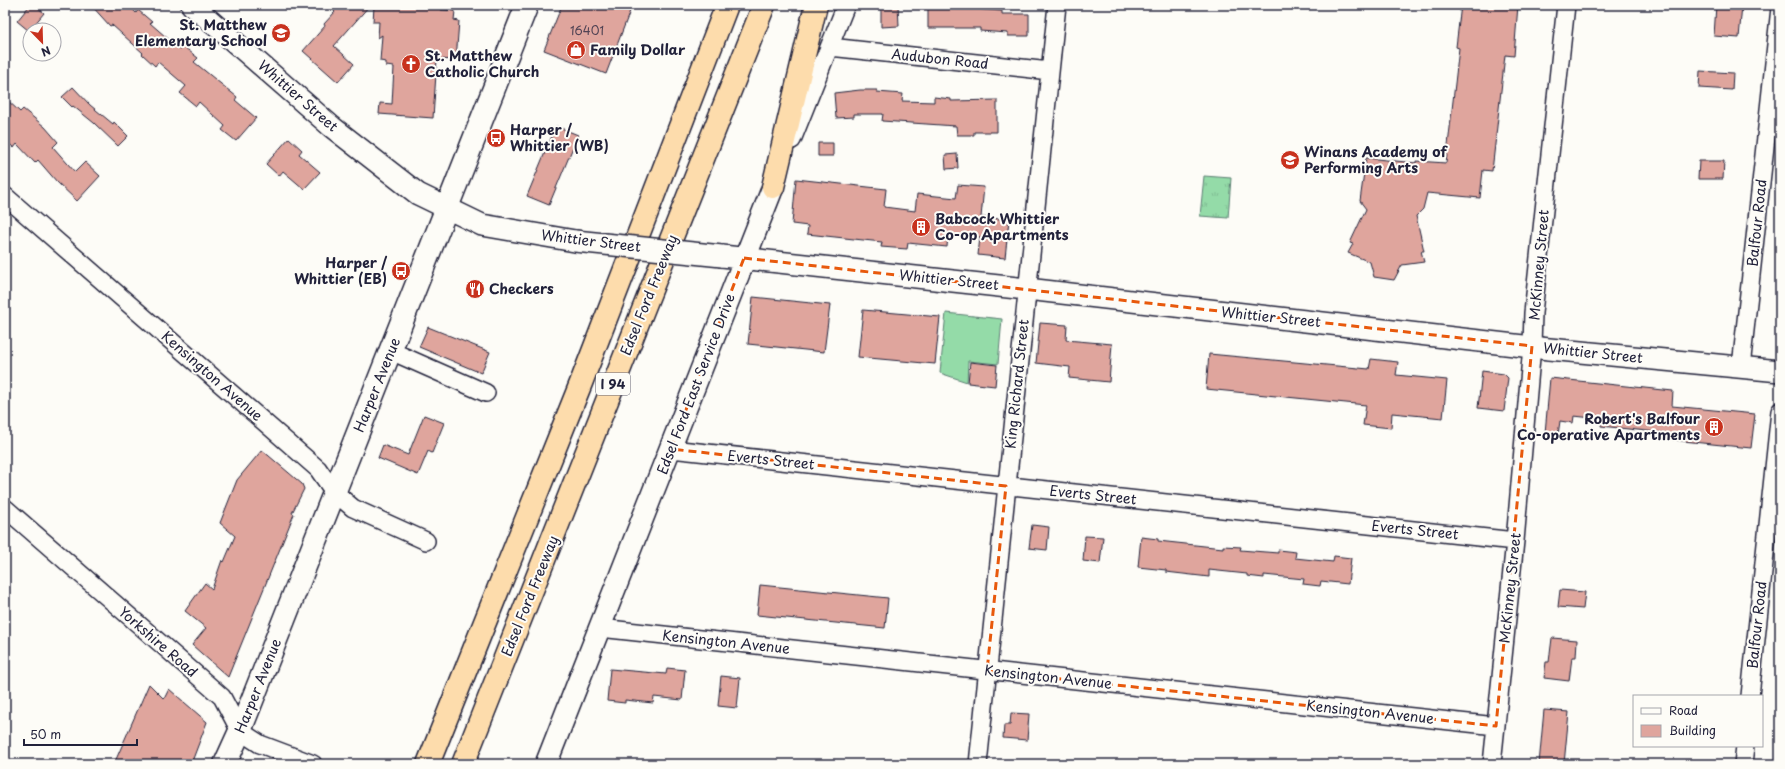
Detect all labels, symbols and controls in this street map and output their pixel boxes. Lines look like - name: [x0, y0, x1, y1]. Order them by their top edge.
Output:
- place label: St. Matthew Elementary School: [135, 14, 268, 51]
- house number: 16401: [570, 21, 604, 39]
- north arrow: [22, 22, 62, 62]
- school or university icon: St. Matthew Elementary School: [270, 22, 292, 44]
- shop icon: Family Dollar: [565, 39, 587, 61]
- place label: Family Dollar: [590, 39, 686, 60]
- text: N: [39, 42, 53, 61]
- street label: Audubon Road: [890, 43, 990, 74]
- place label: St. Matthew Catholic Church: [425, 45, 539, 82]
- church icon: St. Matthew Catholic Church: [400, 53, 422, 75]
- street label: Whittier Street: [254, 55, 343, 137]
- place label: Harper / Whittier (WB): [510, 119, 609, 156]
- bus stop icon: Harper / Whittier (WB): [485, 127, 507, 149]
- place label: Winans Academy of Performing Arts: [1304, 141, 1448, 178]
- school or university icon: Winans Academy of Performing Arts: [1279, 149, 1301, 171]
- street label: Balfour Road: [1741, 178, 1772, 268]
- place label: Babcock Whittier Co-op Apartments: [935, 208, 1069, 245]
- street label: McKinney Street: [1523, 208, 1554, 321]
- building icon: Babcock Whittier Co-op Apartments: [910, 216, 932, 238]
- street label: Whittier Street: [540, 224, 642, 257]
- street label: Edsel Ford Freeway: [615, 231, 682, 358]
- place label: Harper / Whittier (EB): [294, 252, 387, 289]
- bus stop icon: Harper / Whittier (EB): [390, 260, 412, 282]
- street label: Whittier Street: [898, 264, 1000, 295]
- restaurant icon: Checkers: [464, 278, 486, 300]
- place label: Checkers: [489, 278, 554, 299]
- street label: Edsel Ford East Service Drive: [651, 290, 740, 477]
- street label: Whittier Street: [1220, 301, 1322, 332]
- street label: King Richard Street: [999, 318, 1034, 450]
- street label: Kensington Avenue: [157, 326, 268, 426]
- street label: Harper Avenue: [348, 334, 405, 435]
- street label: Whittier Street: [1542, 337, 1644, 368]
- road number: I 94: [596, 373, 630, 395]
- place label: Robert's Balfour Co-operative Apartments: [1517, 408, 1701, 445]
- building icon: Robert's Balfour Co-operative Apartments: [1703, 416, 1725, 438]
- street label: Everts Street: [726, 444, 816, 475]
- street label: Everts Street: [1048, 479, 1138, 510]
- street label: Everts Street: [1370, 514, 1460, 545]
- street label: McKinney Street: [1493, 531, 1526, 644]
- street label: Edsel Ford Freeway: [496, 532, 563, 659]
- street label: Balfour Road: [1741, 580, 1772, 670]
- street label: Yorkshire Road: [114, 601, 202, 682]
- street label: Kensington Avenue: [661, 624, 791, 659]
- street label: Harper Avenue: [229, 635, 286, 736]
- street label: Kensington Avenue: [983, 659, 1113, 694]
- street label: Kensington Avenue: [1305, 694, 1435, 729]
- legend: [1633, 695, 1763, 747]
- text: Road: [1669, 701, 1698, 719]
- scale bar: [24, 721, 137, 747]
- text: Building: [1669, 721, 1716, 739]
- text: 50 m: [30, 725, 61, 743]

